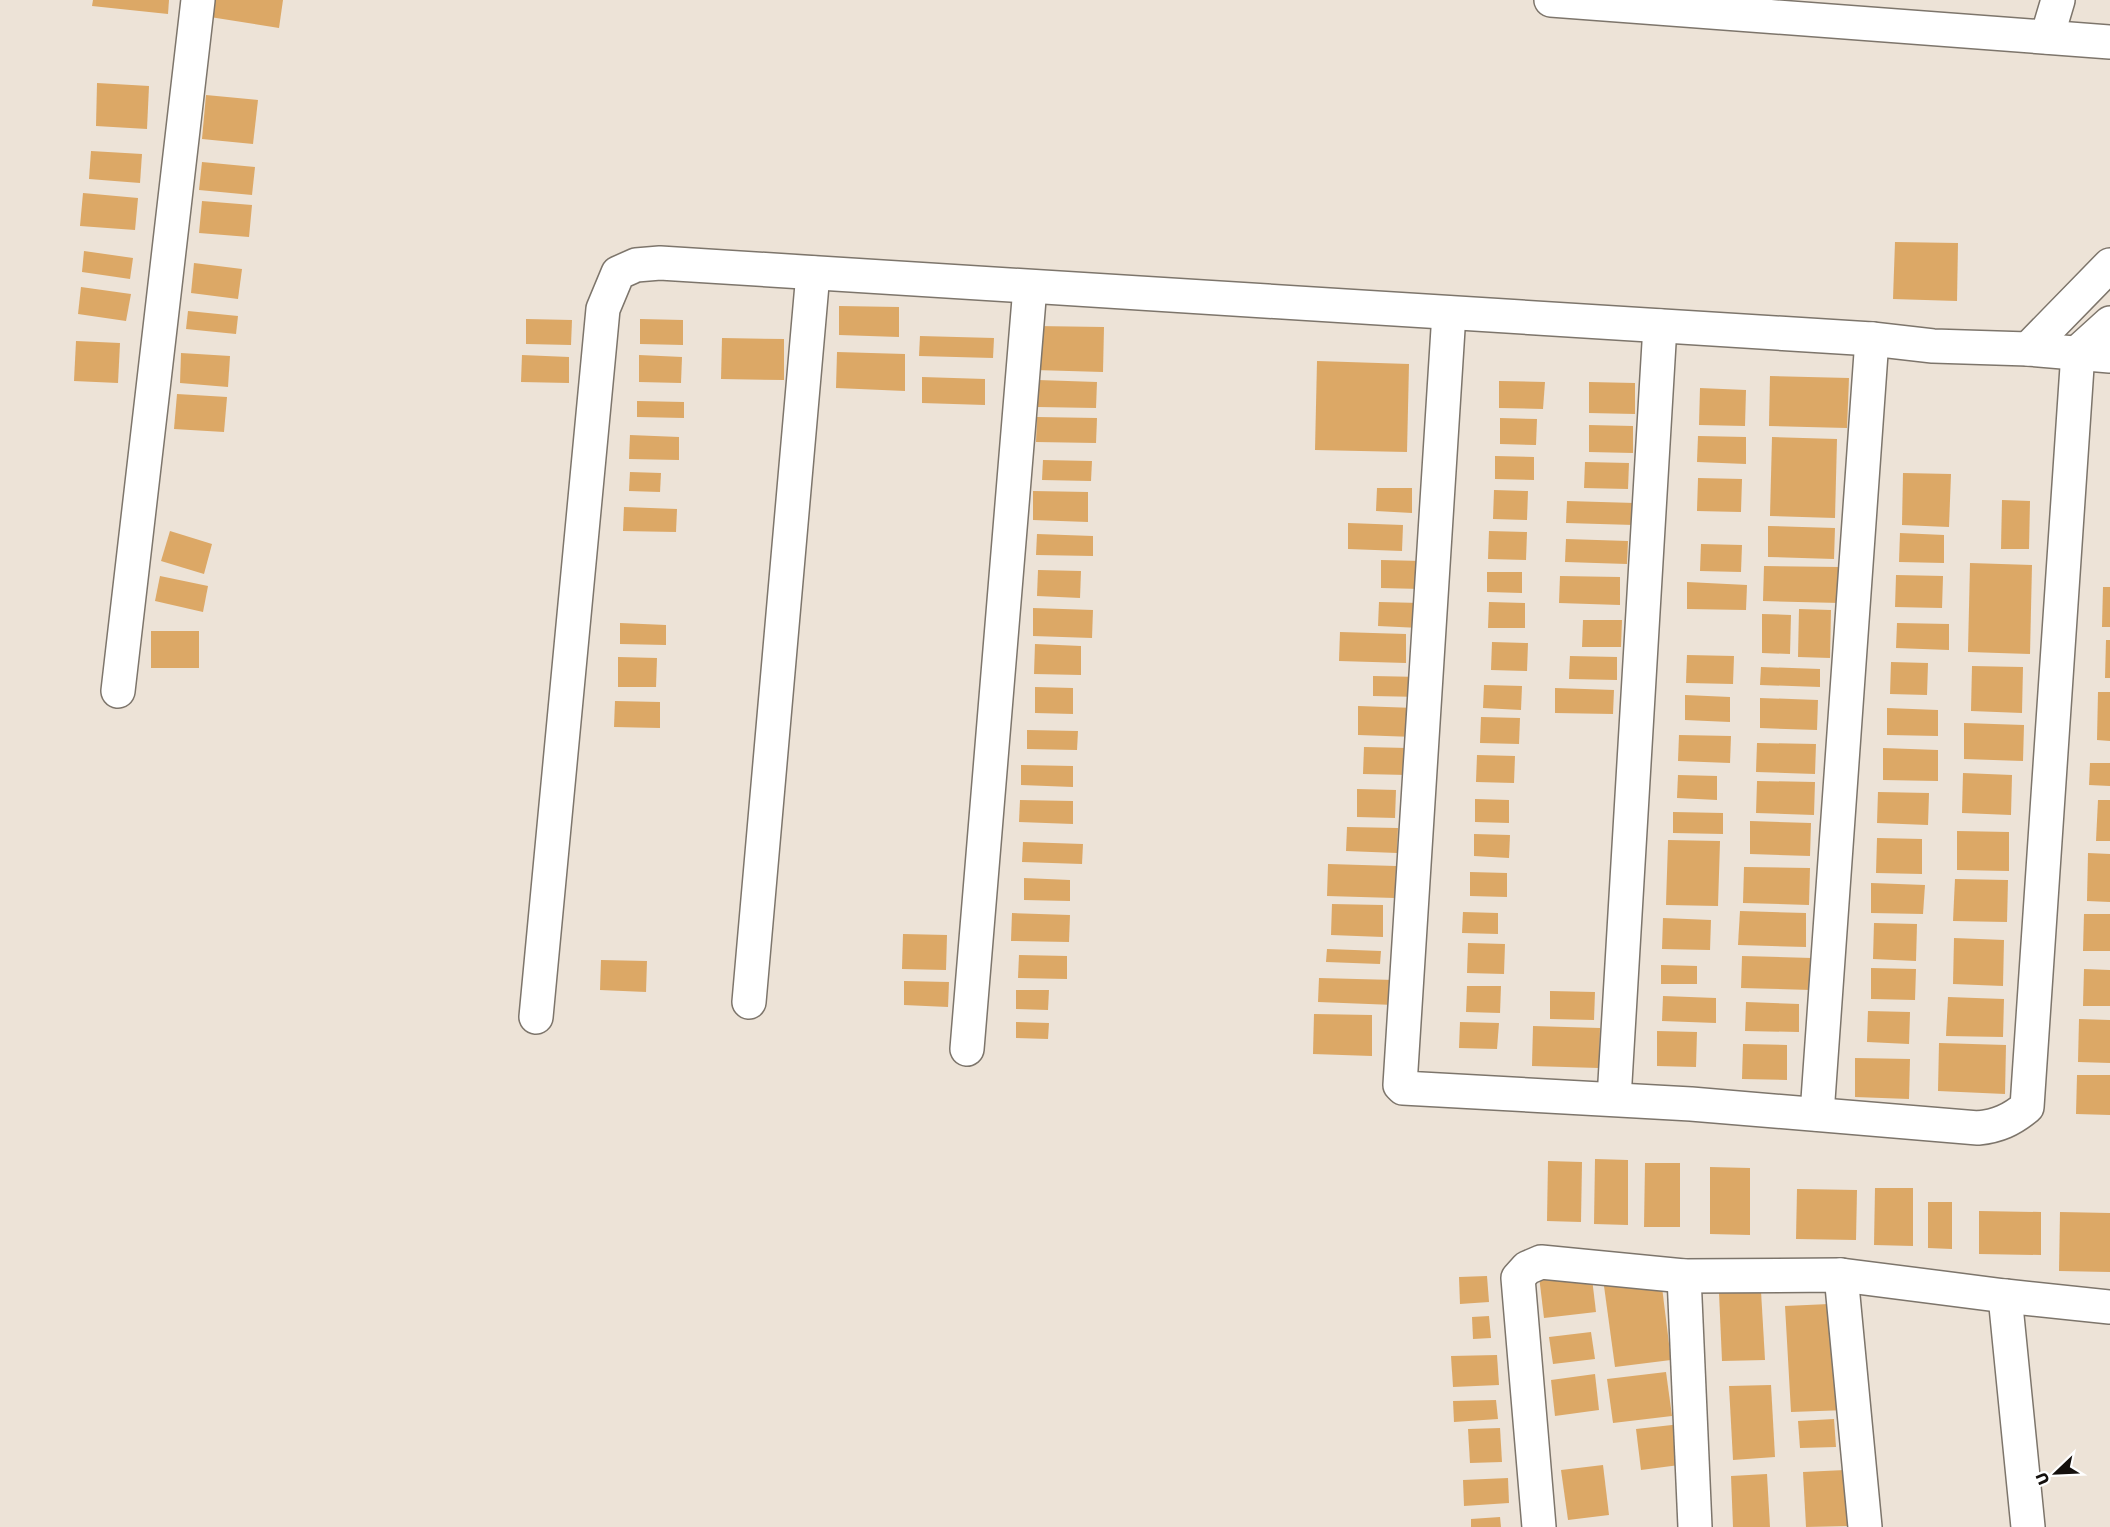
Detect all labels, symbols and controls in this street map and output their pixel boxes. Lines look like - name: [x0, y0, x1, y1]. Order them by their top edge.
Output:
- north arrow: [2026, 1443, 2086, 1503]
- text: U: [2032, 1470, 2054, 1488]

